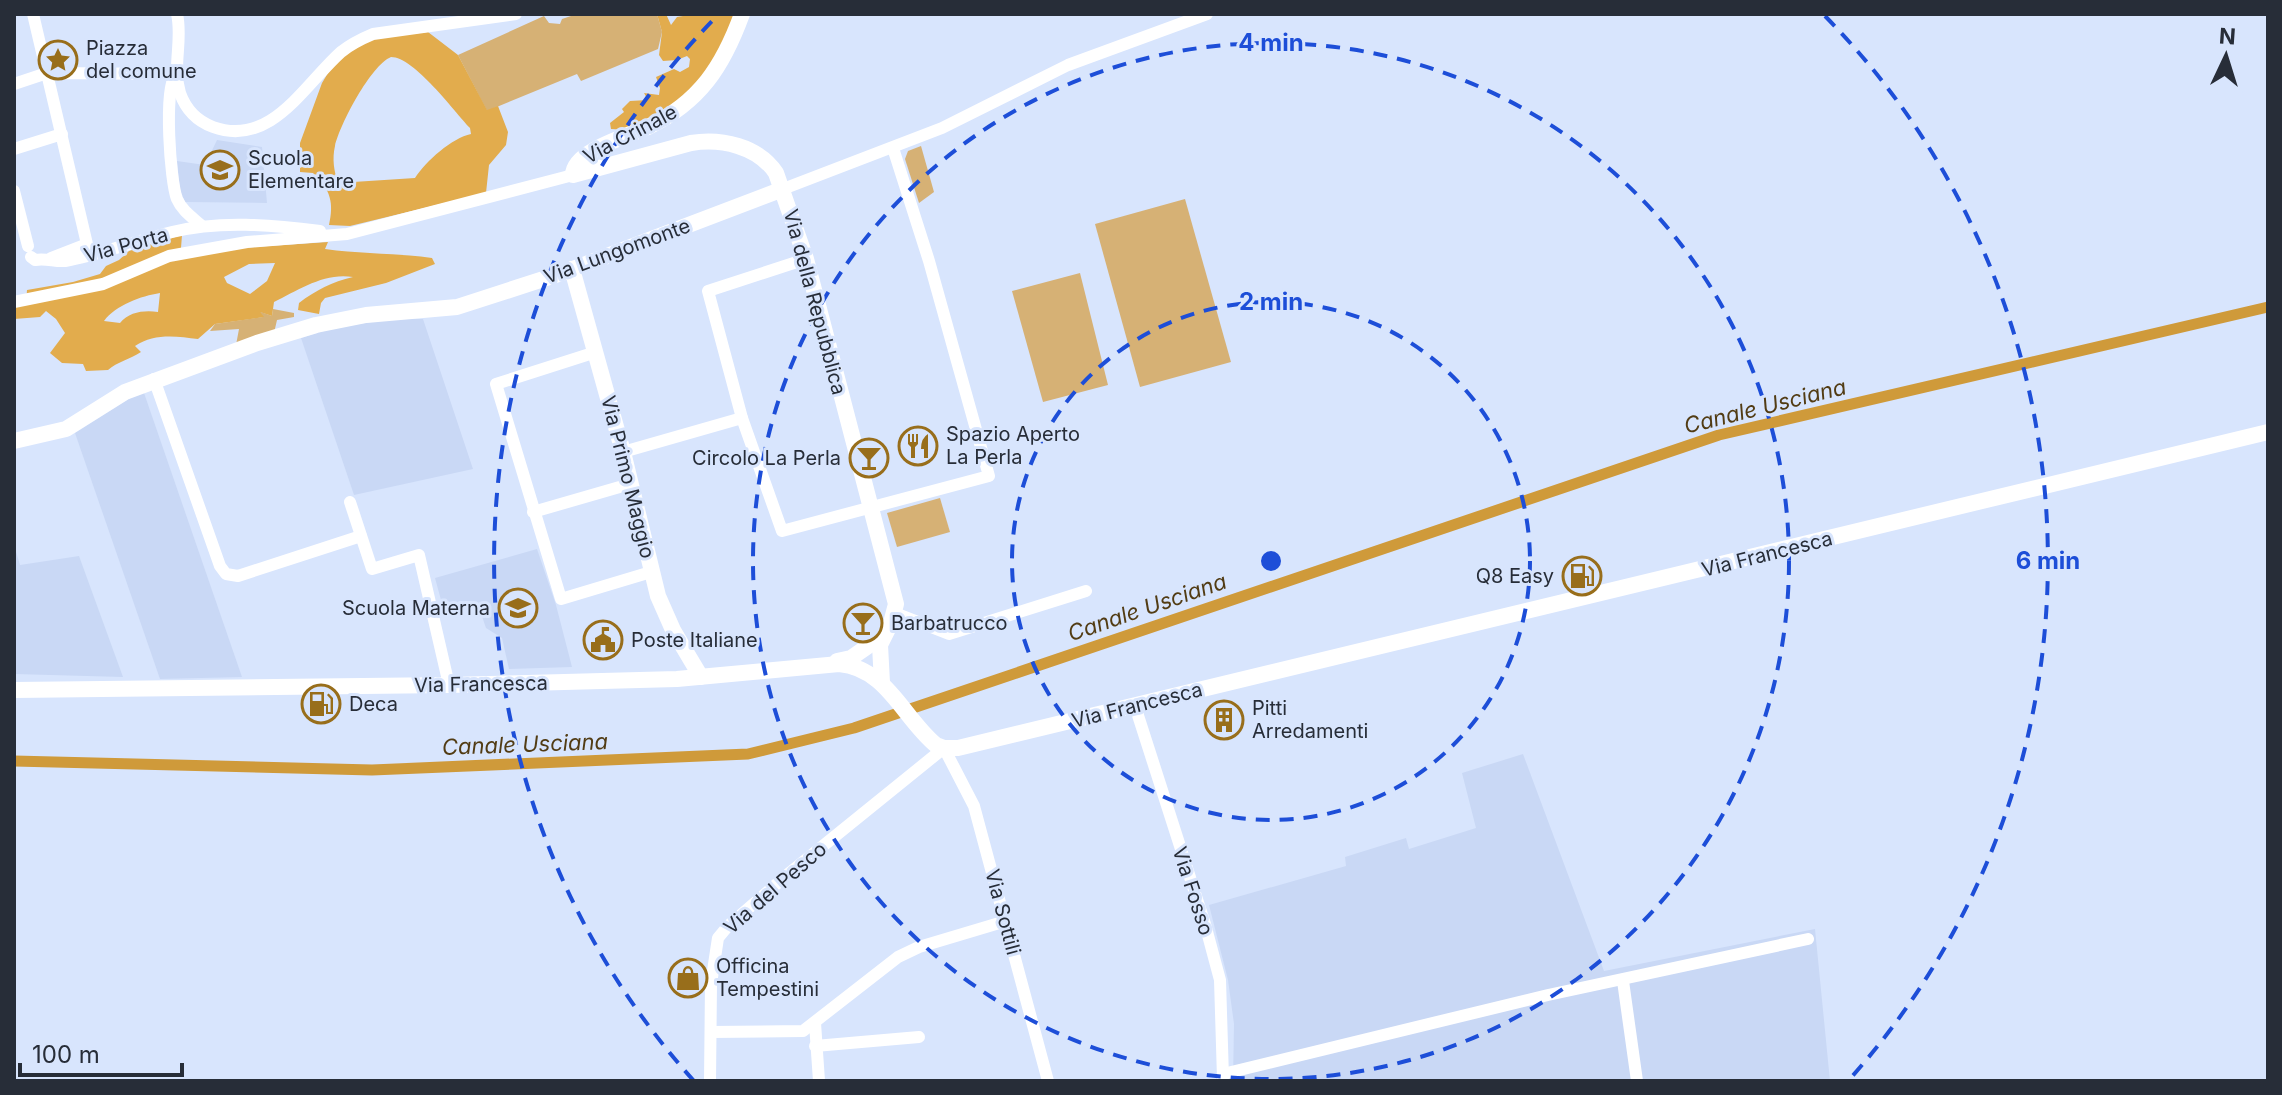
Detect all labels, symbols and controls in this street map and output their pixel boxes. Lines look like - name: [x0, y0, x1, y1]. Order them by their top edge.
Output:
- north arrow: [2186, 16, 2266, 96]
- text: N: [2218, 22, 2237, 50]
- text: 4 min: [1238, 28, 1304, 57]
- place label: Piazza del comune: [86, 36, 197, 83]
- place icon: Piazza del comune: [37, 39, 79, 81]
- street label: Via Crinale: [579, 99, 681, 169]
- place label: Scuola Elementare: [248, 146, 354, 193]
- school or university icon: Scuola Elementare: [199, 149, 241, 191]
- street label: Via della Repubblica: [779, 207, 851, 397]
- street label: Via Lungomonte: [541, 213, 693, 289]
- street label: Via Porta: [81, 222, 171, 268]
- text: 2 min: [1239, 287, 1303, 316]
- water label: Canale Usciana: [1681, 373, 1849, 439]
- street label: Via Primo Maggio: [596, 393, 660, 561]
- place label: Spazio Aperto La Perla: [946, 422, 1080, 469]
- restaurant icon: Spazio Aperto La Perla: [897, 425, 939, 467]
- bar icon: Circolo La Perla: [848, 437, 890, 479]
- place label: Circolo La Perla: [692, 446, 841, 470]
- street label: Via Francesca: [1699, 526, 1835, 582]
- text: 6 min: [2016, 546, 2080, 575]
- centre of rings: [1257, 547, 1285, 575]
- fuel station icon: Q8 Easy: [1561, 555, 1603, 597]
- place label: Q8 Easy: [1476, 564, 1554, 588]
- water label: Canale Usciana: [1064, 568, 1230, 646]
- school or university icon: Scuola Materna: [497, 587, 539, 629]
- place label: Scuola Materna: [342, 596, 490, 620]
- bar icon: Barbatrucco: [842, 602, 884, 644]
- place label: Barbatrucco: [891, 611, 1008, 635]
- public building icon: Poste Italiane: [582, 619, 624, 661]
- place label: Poste Italiane: [631, 628, 758, 652]
- street label: Via Francesca: [414, 671, 548, 697]
- street label: Via Francesca: [1069, 677, 1205, 733]
- fuel station icon: Deca: [300, 683, 342, 725]
- place label: Deca: [349, 692, 398, 716]
- place label: Pitti Arredamenti: [1252, 696, 1368, 743]
- building icon: Pitti Arredamenti: [1203, 699, 1245, 741]
- water label: Canale Usciana: [442, 728, 608, 760]
- street label: Via del Pesco: [719, 837, 831, 939]
- street label: Via Fosso: [1167, 844, 1219, 938]
- street label: Via Sottili: [980, 867, 1026, 957]
- place label: Officina Tempestini: [716, 954, 819, 1001]
- shop icon: Officina Tempestini: [667, 957, 709, 999]
- scale bar: [20, 1027, 182, 1077]
- text: 100 m: [32, 1040, 100, 1069]

